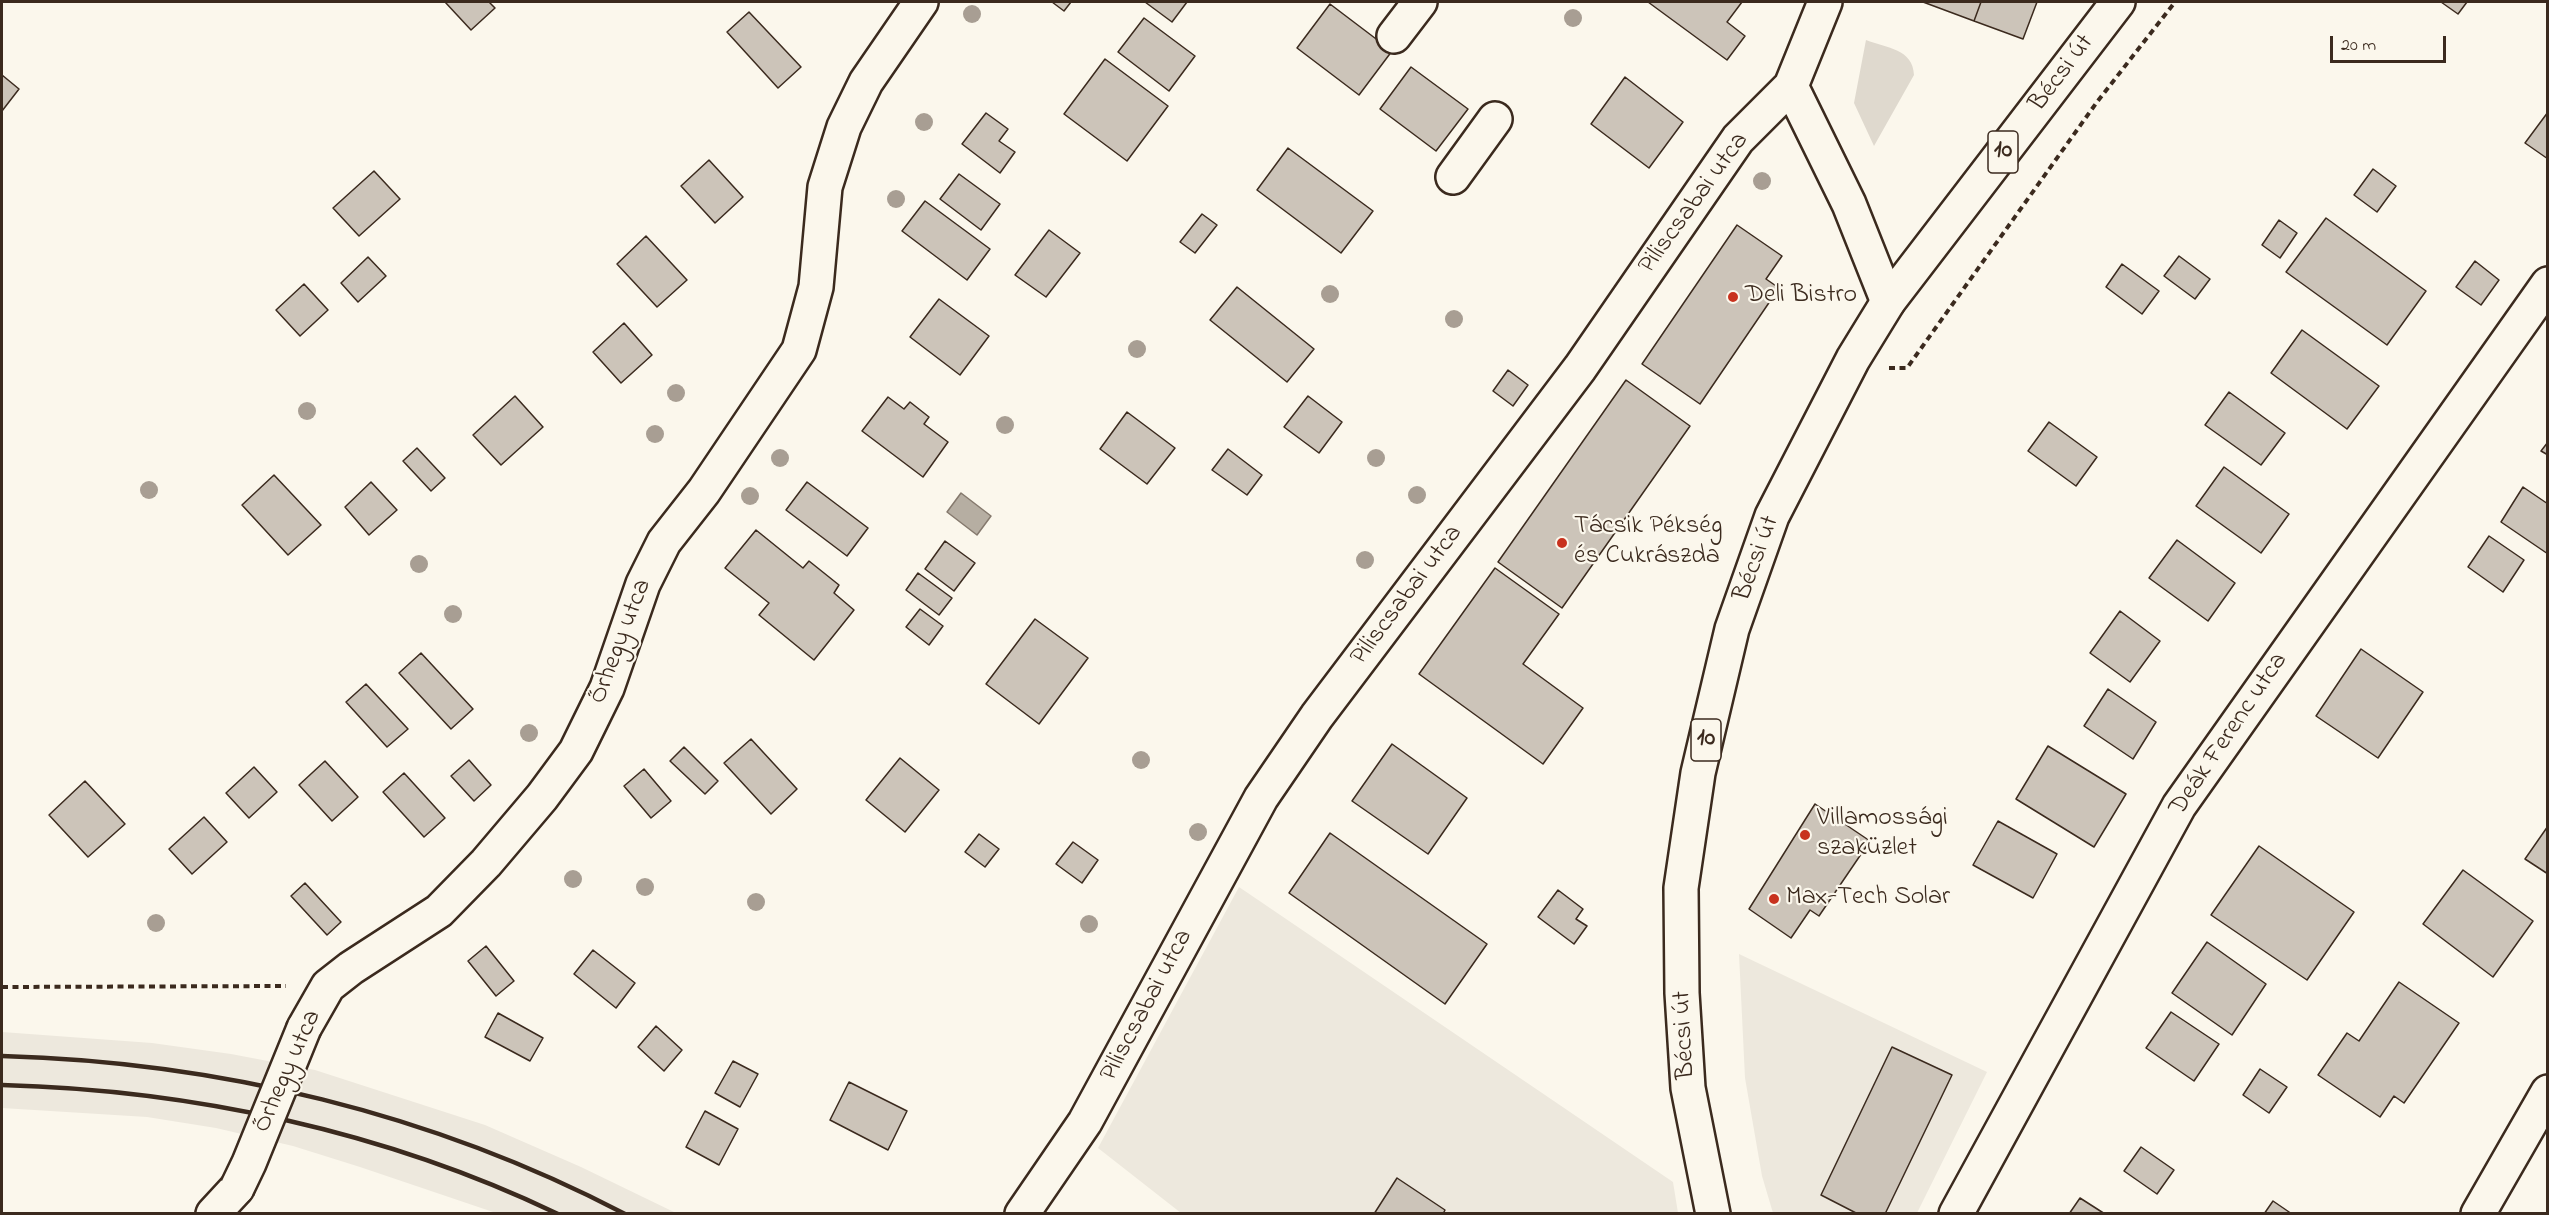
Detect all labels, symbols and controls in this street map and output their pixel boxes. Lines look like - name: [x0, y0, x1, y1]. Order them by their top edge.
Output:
- scale bar: [2333, 24, 2448, 62]
- street label: Bécsi út: [2024, 29, 2102, 119]
- text: 20 m: [2341, 33, 2376, 59]
- street label: Piliscsabai utca: [1633, 127, 1757, 281]
- road number: 10: [1988, 131, 2018, 173]
- place label: Deli Bistro: [1745, 281, 1857, 313]
- marker: Deli Bistro: [1726, 290, 1740, 304]
- place label: Tácsik Pékség és Cukrászda: [1574, 512, 1723, 574]
- street label: Bécsi út: [1728, 512, 1788, 606]
- street label: Piliscsabai utca: [1345, 520, 1471, 672]
- marker: Tácsik Pékség és Cukrászda: [1555, 536, 1569, 550]
- street label: Őrhegy utca: [584, 575, 660, 709]
- street label: Deák Ferenc utca: [2164, 648, 2296, 822]
- road number: 10: [1691, 719, 1721, 761]
- place label: Villamossági szaküzlet: [1817, 804, 1948, 866]
- marker: Villamossági szaküzlet: [1798, 828, 1812, 842]
- place label: Max-Tech Solar: [1786, 883, 1950, 915]
- marker: Max-Tech Solar: [1767, 892, 1781, 906]
- street label: Piliscsabai utca: [1095, 925, 1201, 1087]
- street label: Bécsi út: [1668, 990, 1704, 1080]
- street label: Őrhegy utca: [248, 1006, 330, 1138]

